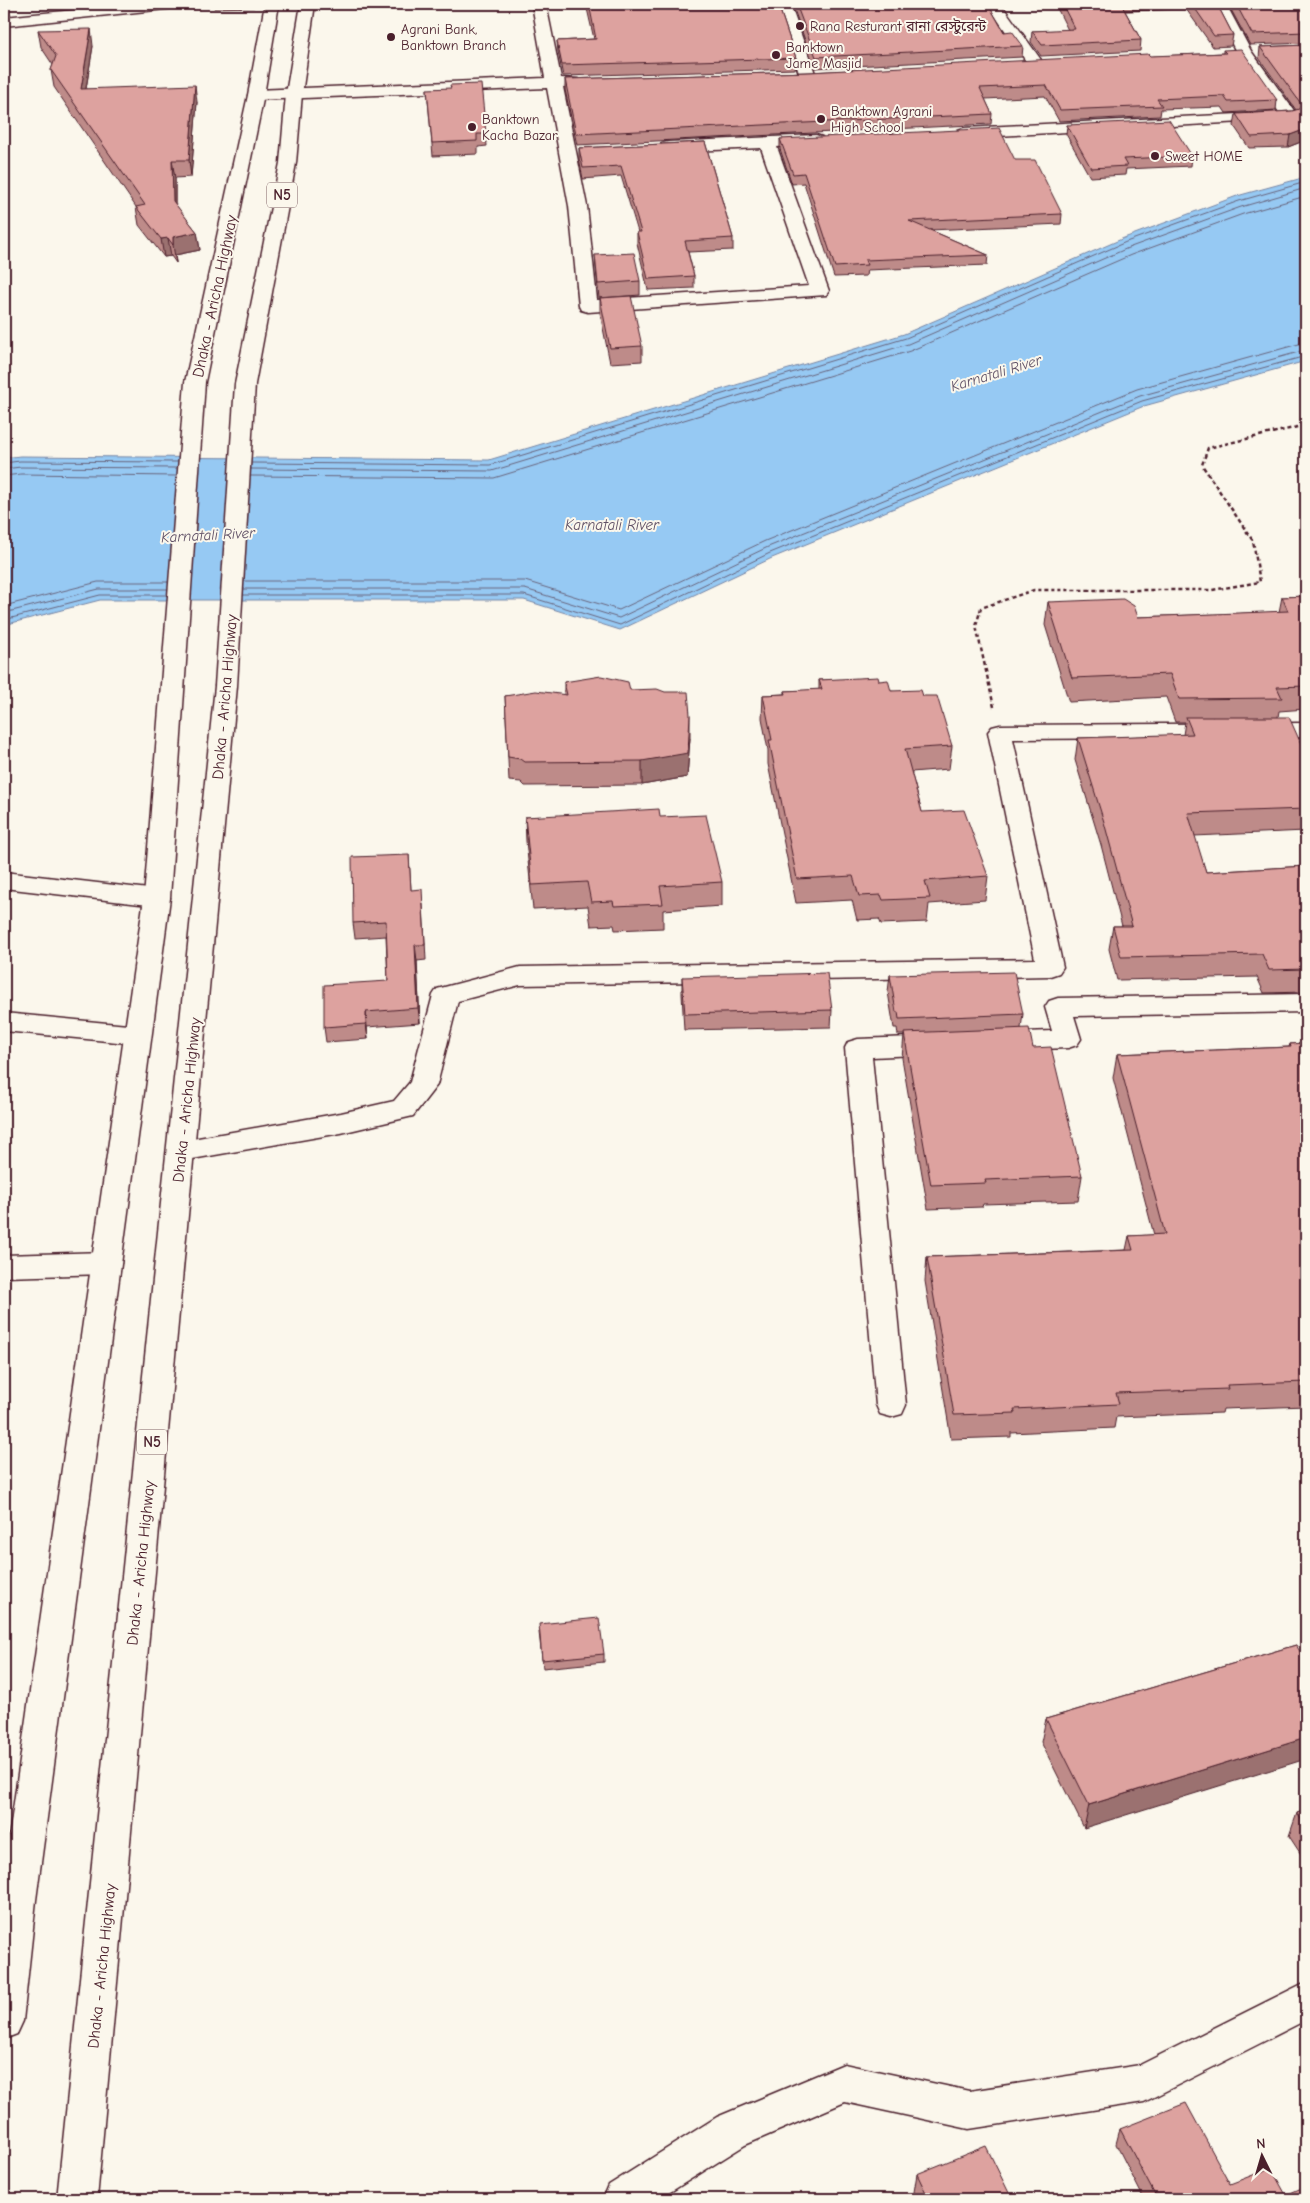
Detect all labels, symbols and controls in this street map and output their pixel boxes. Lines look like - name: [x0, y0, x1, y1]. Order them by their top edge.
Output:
- place label: Rana Resturant রানা রেস্টুরেন্ট: [810, 18, 987, 35]
- marker: Rana Resturant রানা রেস্টুরেন্ট: [794, 20, 806, 32]
- place label: Agrani Bank, Banktown Branch: [401, 21, 506, 54]
- marker: Agrani Bank, Banktown Branch: [385, 31, 397, 43]
- place label: Banktown Jame Masjid: [786, 39, 862, 72]
- marker: Banktown Jame Masjid: [770, 49, 782, 61]
- place label: Banktown Agrani High School: [831, 103, 932, 136]
- place label: Banktown Kacha Bazar: [482, 111, 558, 144]
- marker: Banktown Agrani High School: [815, 113, 827, 125]
- marker: Banktown Kacha Bazar: [466, 121, 478, 133]
- place label: Sweet HOME: [1165, 148, 1243, 165]
- marker: Sweet HOME: [1149, 150, 1161, 162]
- road number: N5: [267, 182, 297, 208]
- street label: Dhaka - Aricha Highway: [189, 212, 241, 379]
- water label: Karnatali River: [948, 350, 1045, 395]
- water label: Karnatali River: [565, 516, 660, 534]
- water label: Karnatali River: [161, 523, 256, 546]
- street label: Dhaka - Aricha Highway: [209, 613, 241, 780]
- street label: Dhaka - Aricha Highway: [169, 1016, 205, 1183]
- road number: N5: [137, 1430, 167, 1454]
- street label: Dhaka - Aricha Highway: [123, 1479, 159, 1646]
- street label: Dhaka - Aricha Highway: [84, 1882, 120, 2049]
- north arrow: [1238, 2130, 1288, 2180]
- text: N: [1256, 2135, 1266, 2152]

